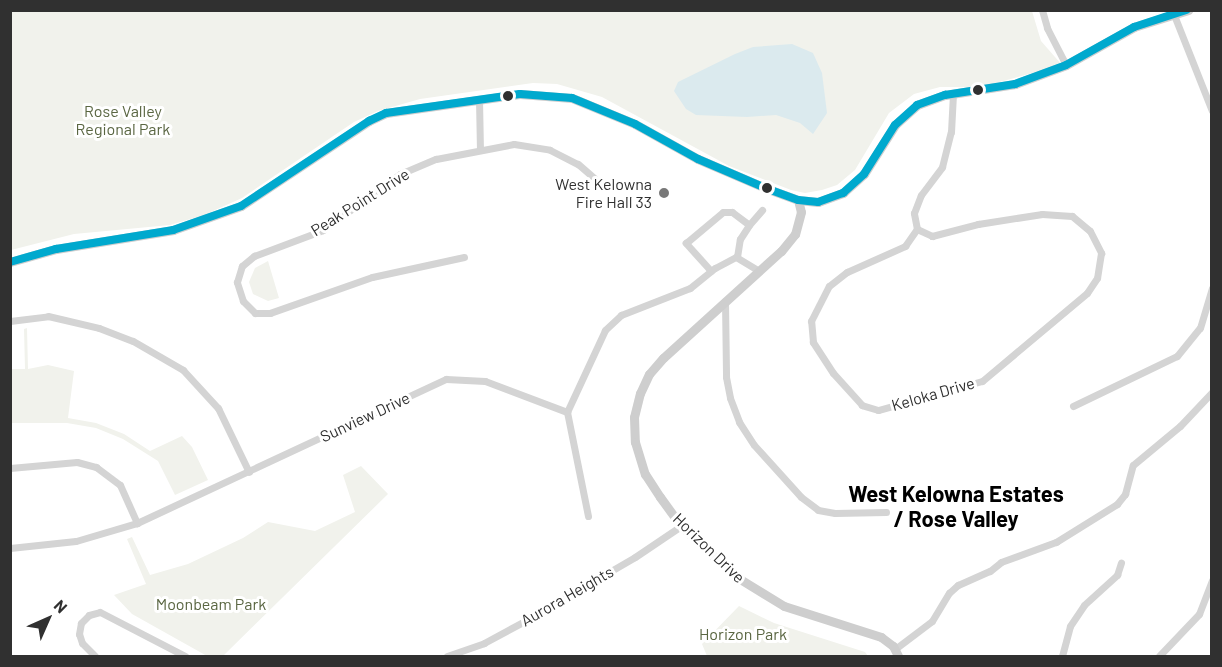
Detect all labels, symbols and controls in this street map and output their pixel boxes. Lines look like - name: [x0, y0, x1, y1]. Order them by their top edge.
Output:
- unlabelled marker: [972, 84, 984, 96]
- unlabelled marker: [502, 90, 514, 102]
- park label: Rose Valley Regional Park: [76, 101, 170, 139]
- street label: Peak Point Drive: [307, 164, 413, 240]
- place label: West Kelowna Fire Hall 33: [555, 174, 652, 212]
- unlabelled marker: [761, 182, 773, 194]
- marker: West Kelowna Fire Hall 33: [657, 186, 671, 200]
- street label: Keloka Drive: [889, 373, 977, 415]
- street label: Sunview Drive: [317, 388, 413, 446]
- district label: West Kelowna Estates / Rose Valley: [848, 480, 1064, 532]
- street label: Horizon Drive: [669, 509, 749, 587]
- street label: Aurora Heights: [517, 562, 617, 630]
- north arrow: [18, 589, 78, 649]
- park label: Moonbeam Park: [156, 594, 266, 614]
- text: N: [51, 595, 72, 616]
- park label: Horizon Park: [699, 624, 787, 644]

